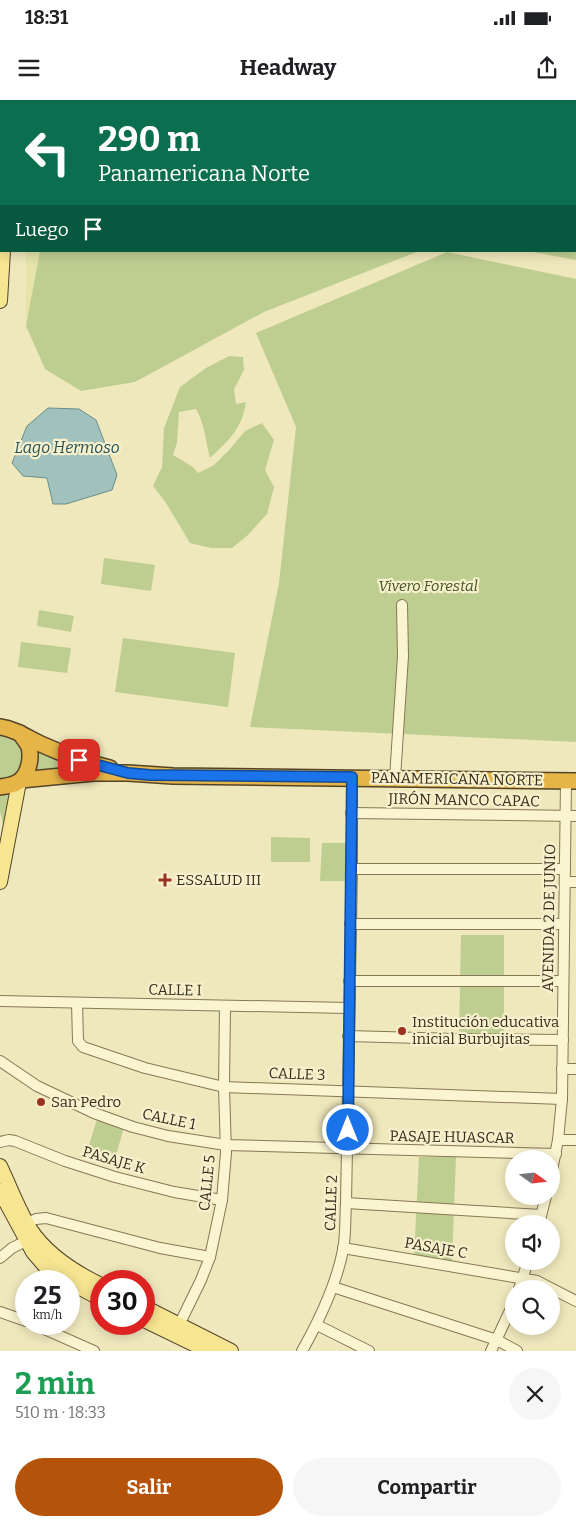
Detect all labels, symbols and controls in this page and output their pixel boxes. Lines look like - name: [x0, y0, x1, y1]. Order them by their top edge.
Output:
- text: 18:31: [25, 6, 68, 29]
- icon: menu: [15, 54, 43, 82]
- text: Headway: [240, 54, 336, 81]
- icon: share: [533, 54, 561, 82]
- text: 290 m: [98, 118, 200, 160]
- icon: left: [15, 120, 80, 185]
- text: Panamericana Norte: [98, 160, 310, 187]
- icon: arrive: [79, 215, 107, 243]
- text: Luego: [15, 218, 69, 241]
- water label: Lago Hermoso: [14, 438, 120, 457]
- park label: Vivero Forestal: [378, 577, 478, 595]
- pin: [58, 739, 100, 781]
- icon: arrive: [65, 746, 93, 774]
- street label: PANAMERICANA NORTE: [371, 768, 543, 790]
- street label: JIRÓN MANCO CAPAC: [387, 790, 540, 810]
- street label: AVENIDA 2 DE JUNIO: [539, 844, 559, 992]
- place label: ESSALUD III: [176, 871, 261, 889]
- marker: ESSALUD III: [158, 873, 172, 887]
- street label: CALLE I: [148, 981, 202, 999]
- place label: Institución educativa inicial Burbujitas: [412, 1013, 559, 1048]
- marker: Institución educativa inicial Burbujitas: [396, 1025, 408, 1037]
- street label: CALLE 3: [268, 1064, 326, 1084]
- place label: San Pedro: [51, 1093, 121, 1111]
- marker: San Pedro: [35, 1096, 47, 1108]
- position arrow: [321, 1103, 373, 1155]
- street label: CALLE 1: [141, 1105, 197, 1133]
- street label: PASAJE HUASCAR: [389, 1127, 515, 1147]
- street label: PASAJE K: [80, 1142, 148, 1178]
- north arrow: [505, 1150, 560, 1205]
- map controls: [505, 1150, 560, 1335]
- street label: CALLE 5: [195, 1154, 219, 1212]
- street label: CALLE 2: [321, 1175, 341, 1231]
- button: sound: [505, 1215, 560, 1270]
- street label: PASAJE C: [403, 1234, 469, 1262]
- speed limit sign: 30: [90, 1270, 155, 1335]
- button: search: [505, 1280, 560, 1335]
- text: 25: [34, 1281, 61, 1311]
- text: km/h: [33, 1308, 62, 1322]
- text: 2 min: [15, 1366, 95, 1402]
- button: close: [509, 1368, 561, 1420]
- text: 510 m · 18:33: [15, 1403, 106, 1422]
- button: Salir: [15, 1458, 283, 1516]
- button: Compartir: [293, 1458, 561, 1516]

